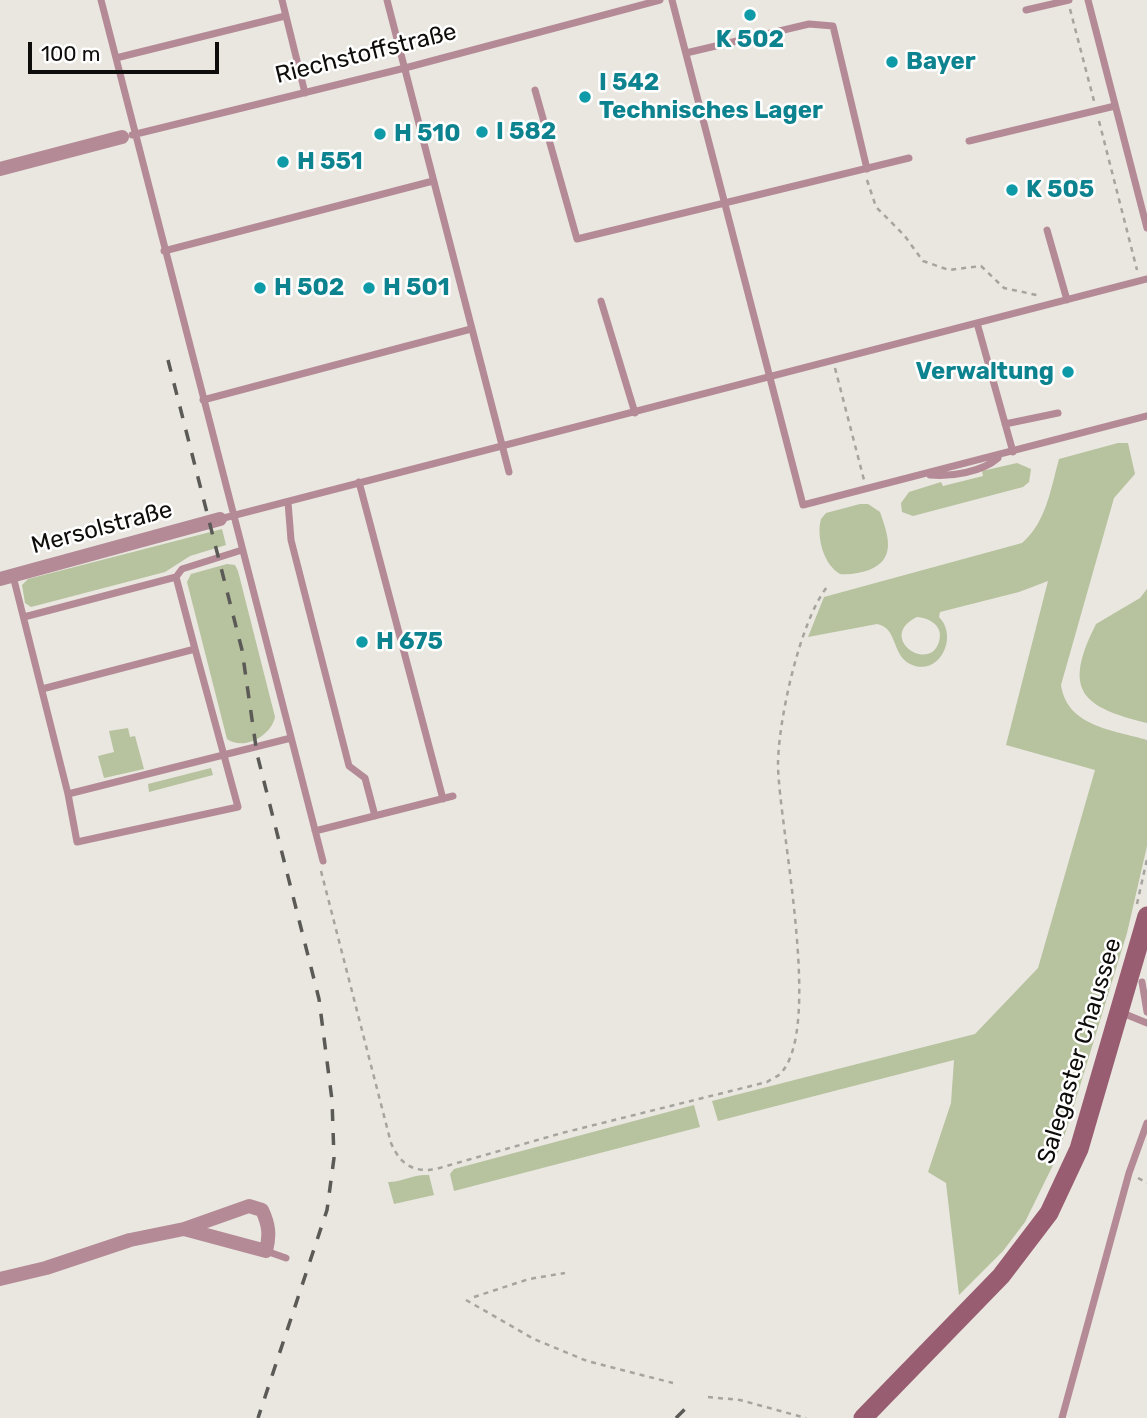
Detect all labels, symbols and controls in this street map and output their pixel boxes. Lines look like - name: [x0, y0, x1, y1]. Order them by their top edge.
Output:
- marker: K 502: [742, 7, 758, 23]
- street label: Riechstoffstraße: [272, 18, 460, 90]
- place label: K 502: [716, 26, 784, 54]
- scale bar: [32, 28, 222, 72]
- text: 100 m: [41, 41, 100, 66]
- place label: Bayer: [906, 48, 976, 76]
- marker: Bayer: [884, 54, 900, 70]
- place label: I 542 Technisches Lager: [599, 69, 823, 125]
- marker: I 542 Technisches Lager: [577, 89, 593, 105]
- place label: I 582: [496, 118, 556, 146]
- place label: H 510: [394, 120, 461, 148]
- marker: I 582: [474, 124, 490, 140]
- marker: H 510: [372, 126, 388, 142]
- place label: H 551: [297, 148, 363, 176]
- marker: H 551: [275, 154, 291, 170]
- place label: K 505: [1026, 176, 1094, 204]
- marker: K 505: [1004, 182, 1020, 198]
- place label: H 502: [274, 274, 344, 302]
- place label: H 501: [383, 274, 450, 302]
- marker: H 502: [252, 280, 268, 296]
- marker: H 501: [361, 280, 377, 296]
- place label: Verwaltung: [916, 358, 1054, 386]
- marker: Verwaltung: [1060, 364, 1076, 380]
- street label: Mersolstraße: [28, 495, 176, 561]
- place label: H 675: [376, 628, 443, 656]
- marker: H 675: [354, 634, 370, 650]
- street label: Salegaster Chaussee: [1032, 935, 1128, 1167]

